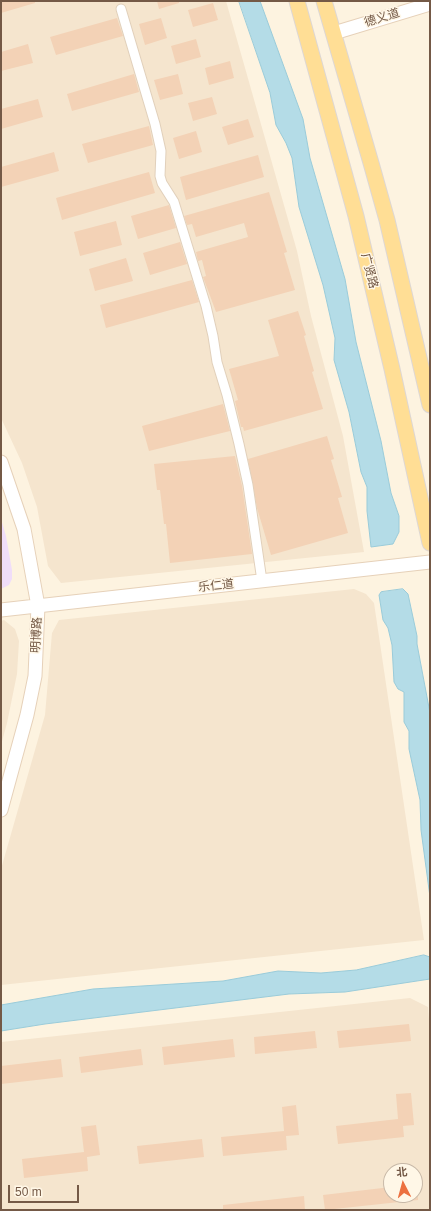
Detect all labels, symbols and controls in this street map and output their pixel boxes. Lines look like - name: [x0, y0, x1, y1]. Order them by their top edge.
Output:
- street label: 德义道: [363, 6, 401, 30]
- street label: 广贤路: [358, 252, 380, 290]
- street label: 乐仁道: [197, 577, 235, 595]
- street label: 明博路: [29, 617, 45, 653]
- north arrow: [383, 1163, 423, 1203]
- text: 北: [396, 1166, 408, 1179]
- scale bar: [10, 1177, 81, 1203]
- text: 50 m: [15, 1185, 42, 1199]

